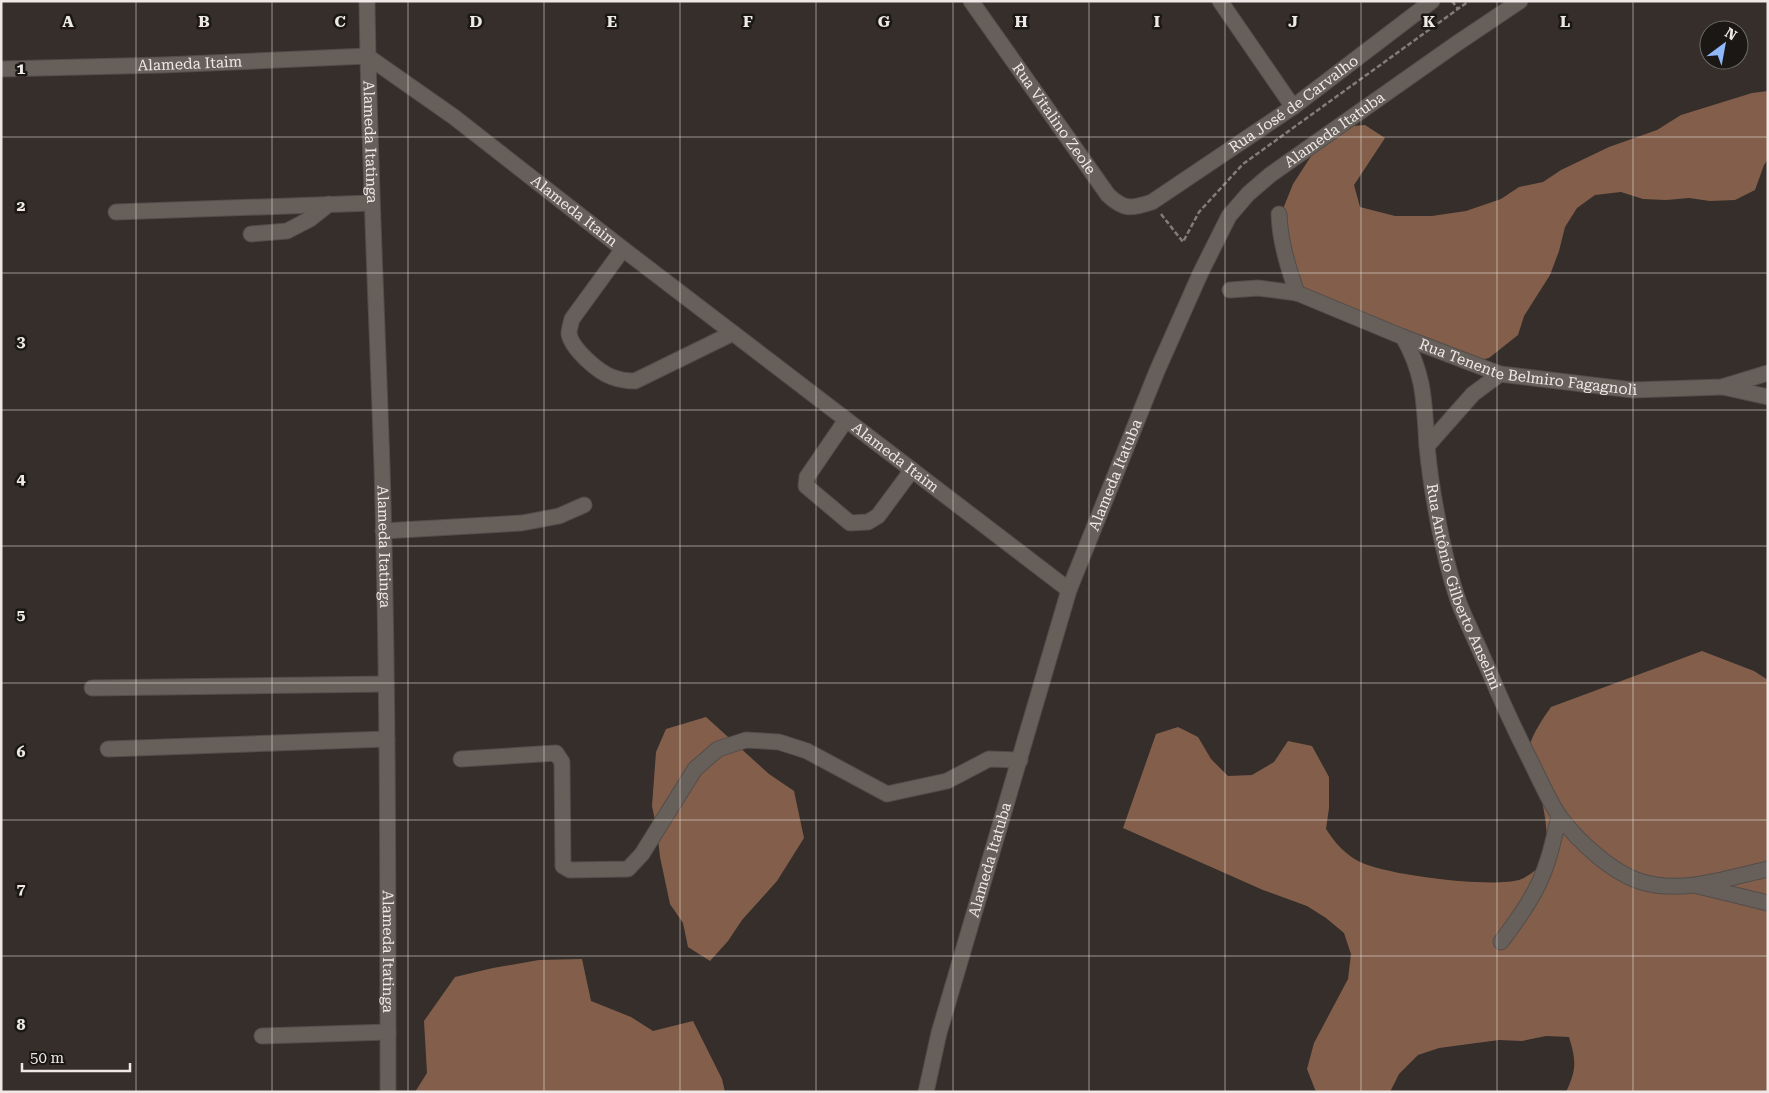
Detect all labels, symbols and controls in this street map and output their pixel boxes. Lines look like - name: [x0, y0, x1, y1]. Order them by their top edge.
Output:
- text: A: [62, 12, 74, 31]
- text: B: [198, 12, 210, 31]
- text: C: [334, 12, 346, 31]
- text: D: [470, 12, 483, 31]
- text: E: [607, 12, 617, 31]
- text: F: [743, 12, 753, 31]
- text: G: [878, 12, 891, 31]
- text: H: [1014, 12, 1028, 31]
- text: I: [1154, 12, 1160, 31]
- text: J: [1288, 12, 1298, 31]
- text: K: [1423, 12, 1436, 31]
- text: L: [1560, 12, 1570, 31]
- north arrow: [1699, 20, 1749, 70]
- text: N: [1722, 24, 1740, 44]
- street label: Rua José de Carvalho: [1226, 51, 1362, 157]
- street label: Alameda Itaim: [137, 52, 243, 75]
- text: 1: [17, 59, 26, 78]
- street label: Rua Vitalino Zeole: [1009, 59, 1100, 178]
- street label: Alameda Itatinga: [360, 80, 381, 204]
- street label: Alameda Itatuba: [1281, 88, 1388, 171]
- street label: Alameda Itaim: [527, 172, 621, 250]
- text: 2: [17, 196, 26, 215]
- text: 3: [17, 332, 26, 351]
- street label: Rua Tenente Belmiro Fagagnoli: [1417, 335, 1638, 399]
- street label: Alameda Itatuba: [1085, 417, 1146, 534]
- street label: Alameda Itaim: [848, 418, 943, 497]
- text: 4: [17, 469, 26, 488]
- street label: Rua Antônio Gilberto Anselmi: [1423, 482, 1505, 693]
- street label: Alameda Itatinga: [374, 485, 394, 608]
- text: 5: [17, 605, 26, 624]
- text: 6: [17, 742, 26, 761]
- street label: Alameda Itatuba: [964, 800, 1015, 919]
- text: 7: [17, 879, 26, 898]
- street label: Alameda Itatinga: [379, 890, 397, 1013]
- text: 8: [17, 1015, 26, 1034]
- scale bar: [22, 1040, 130, 1072]
- text: 50 m: [30, 1049, 65, 1067]

